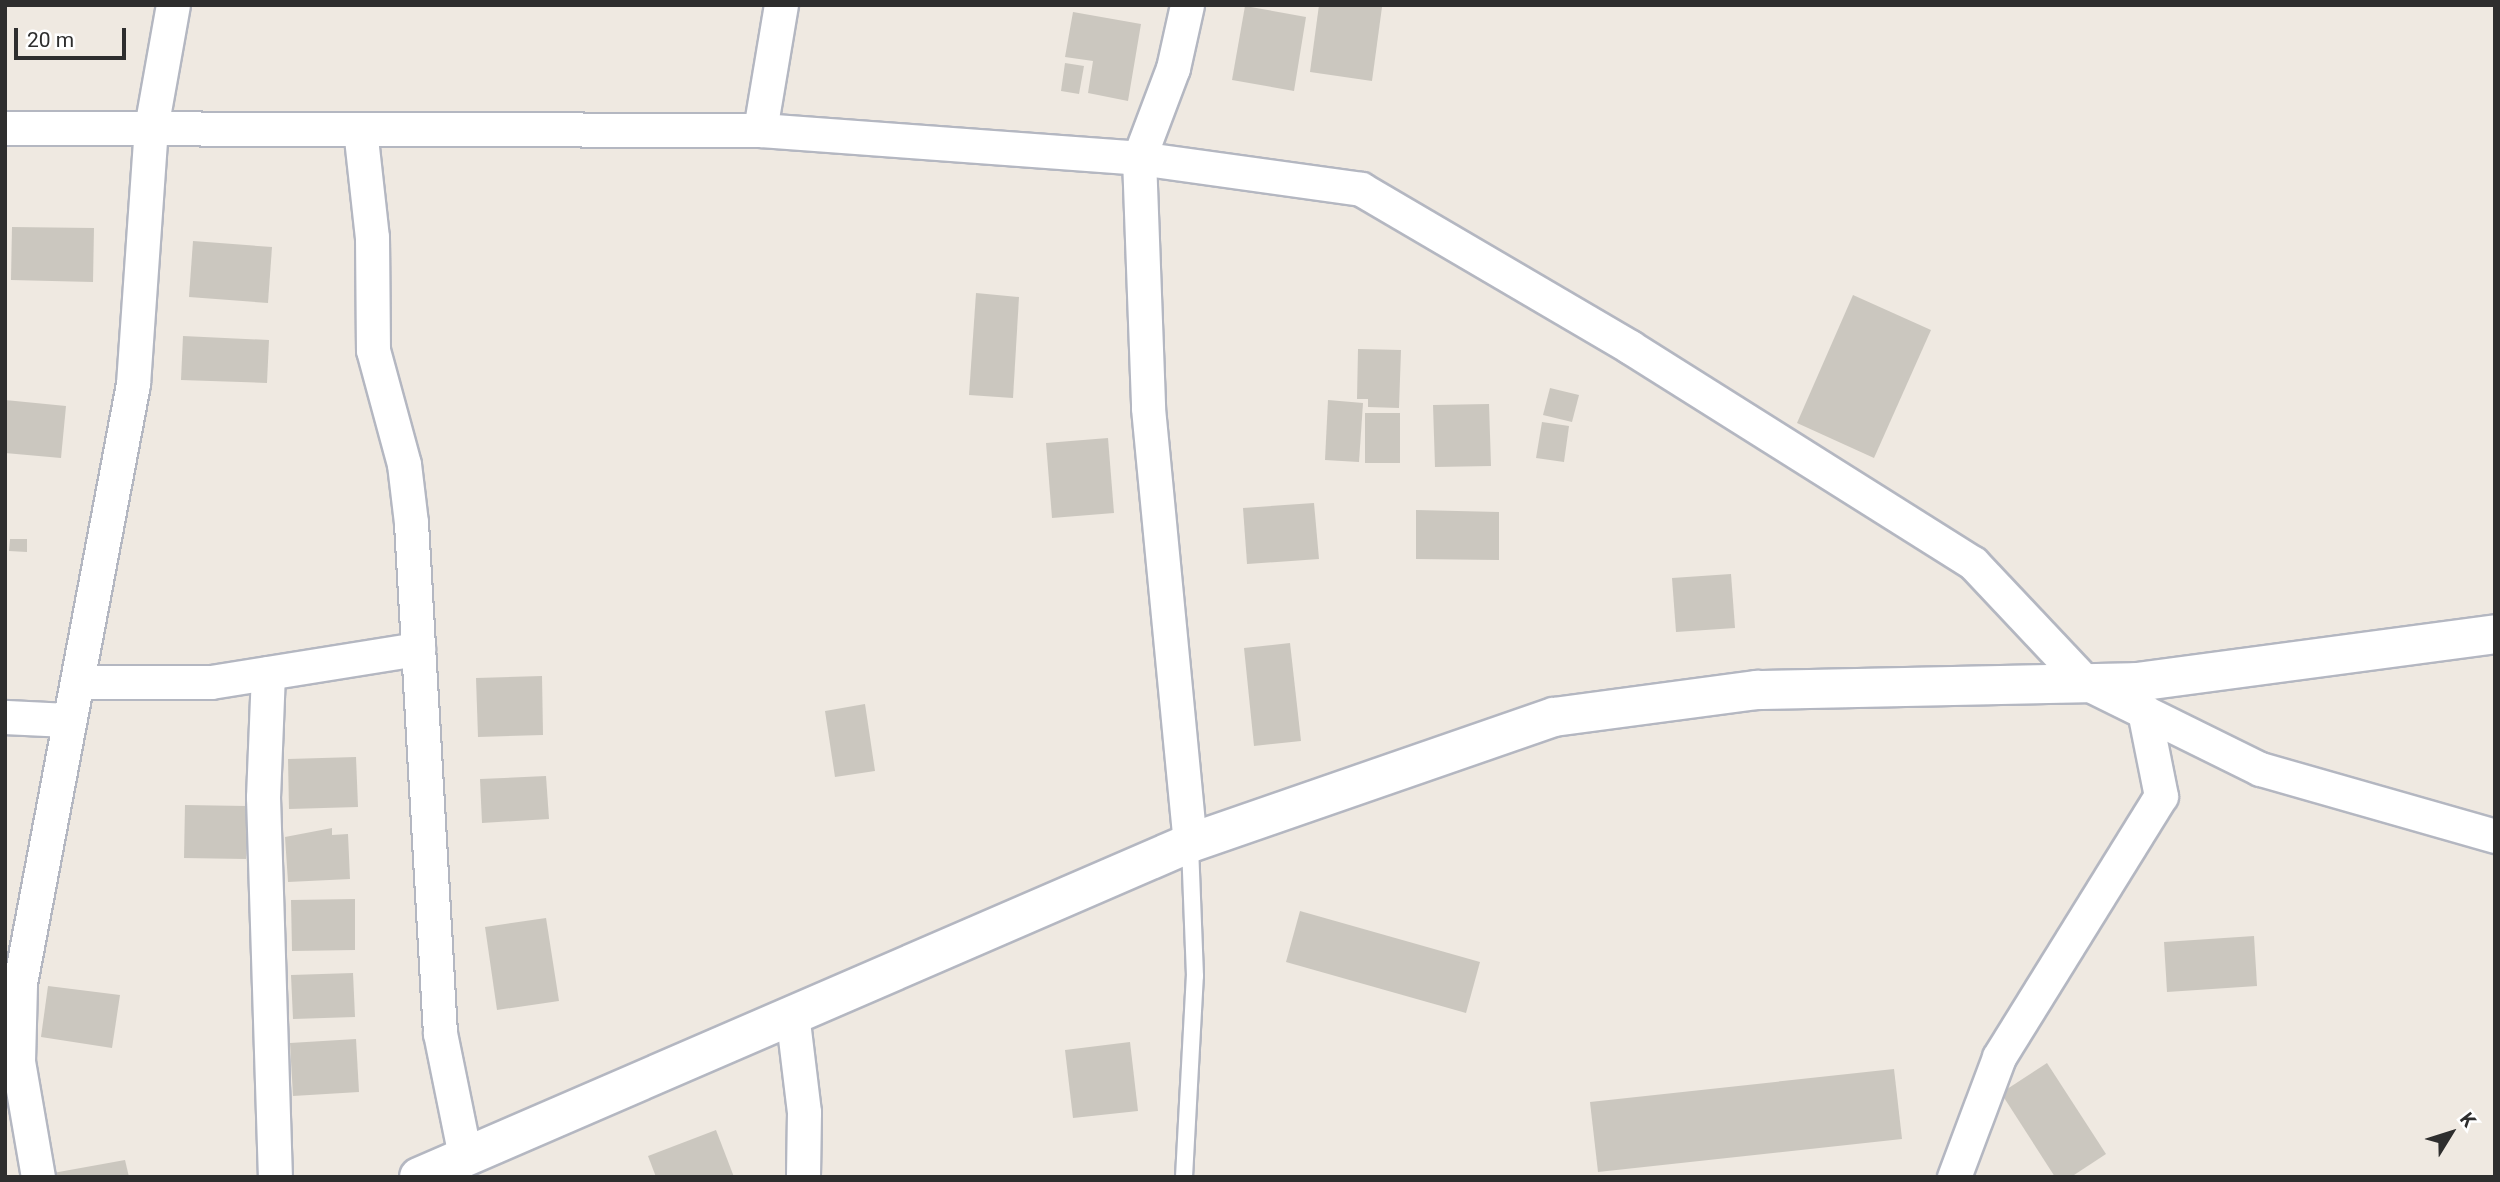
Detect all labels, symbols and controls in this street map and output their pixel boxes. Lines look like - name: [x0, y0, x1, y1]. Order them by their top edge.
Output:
- scale bar: [18, 14, 130, 58]
- text: 20 m: [27, 28, 74, 52]
- north arrow: [2416, 1098, 2486, 1168]
- text: K: [2455, 1108, 2481, 1132]

